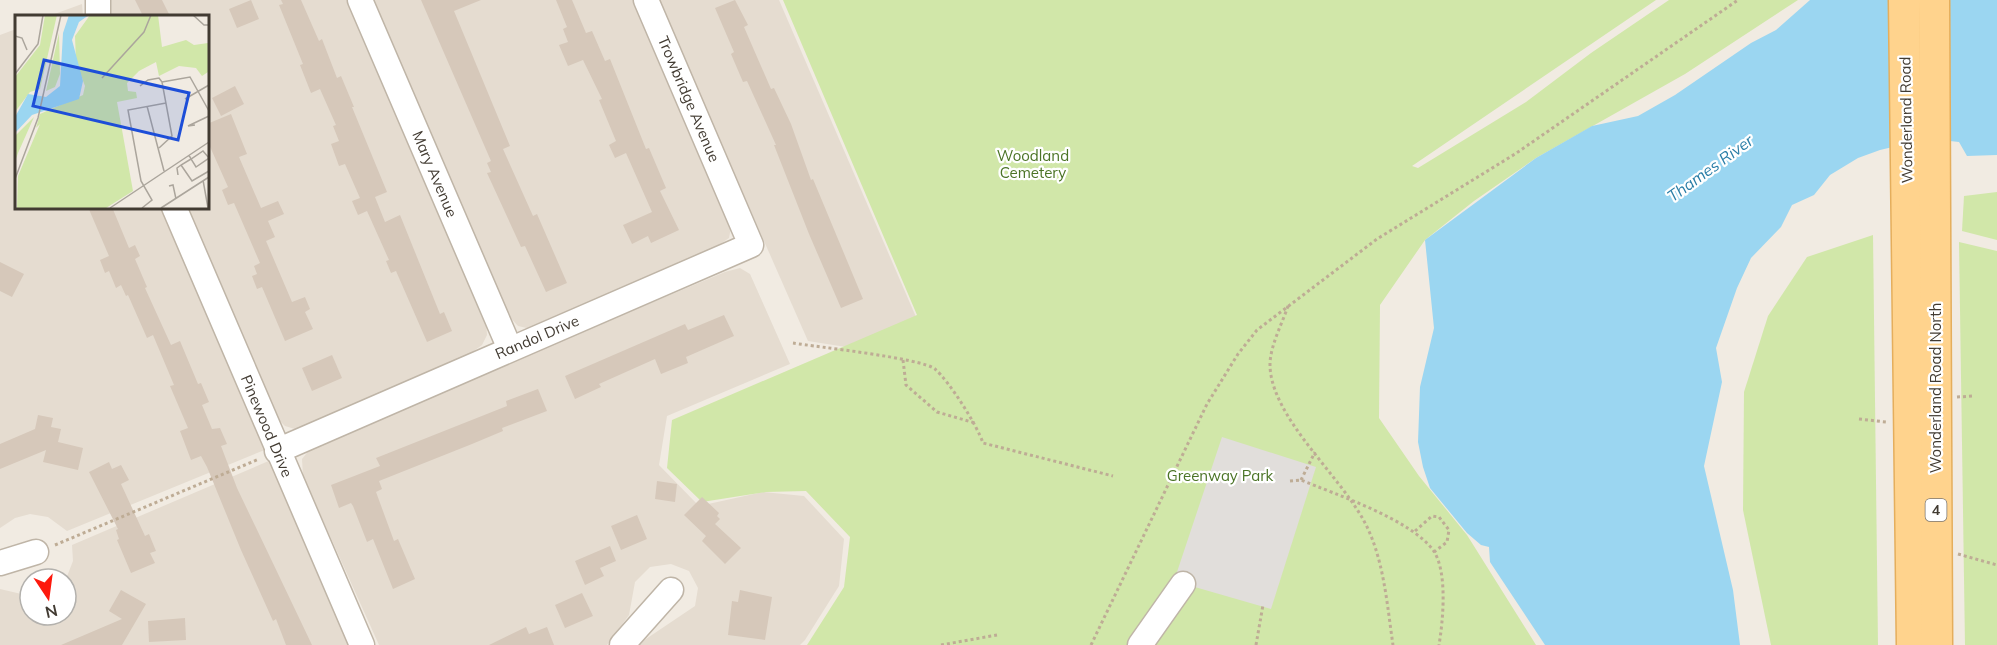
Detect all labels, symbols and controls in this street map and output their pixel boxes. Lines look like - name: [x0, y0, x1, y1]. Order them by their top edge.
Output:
- inset map: [15, 15, 208, 208]
- street label: Trowbridge Avenue: [654, 33, 724, 165]
- street label: Wonderland Road: [1895, 56, 1917, 184]
- street label: Mary Avenue: [408, 128, 462, 220]
- water label: Thames River: [1663, 129, 1758, 206]
- park label: Woodland Cemetery: [997, 146, 1069, 182]
- street label: Wonderland Road North: [1926, 303, 1945, 473]
- street label: Randol Drive: [492, 311, 582, 363]
- street label: Pinewood Drive: [237, 372, 297, 480]
- park label: Greenway Park: [1167, 466, 1274, 485]
- road number: 4: [1926, 499, 1946, 521]
- north arrow: [18, 567, 78, 627]
- text: N: [43, 601, 60, 623]

